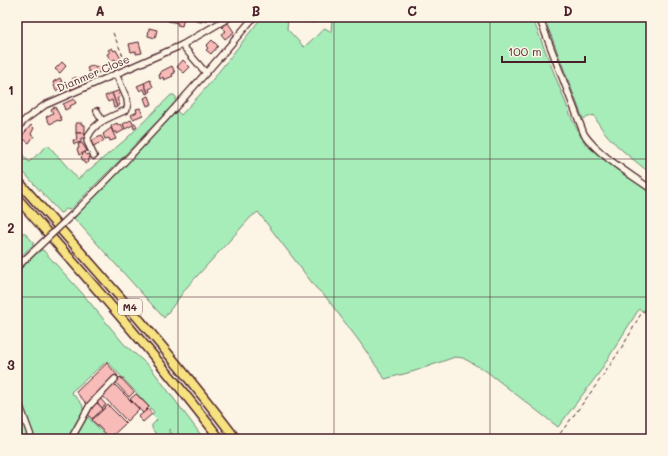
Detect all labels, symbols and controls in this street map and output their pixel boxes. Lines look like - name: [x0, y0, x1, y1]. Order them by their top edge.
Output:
- text: A: [95, 2, 105, 19]
- text: B: [252, 2, 261, 19]
- text: C: [407, 2, 417, 19]
- text: D: [563, 2, 573, 19]
- scale bar: [502, 38, 585, 64]
- text: 100 m: [508, 43, 542, 59]
- street label: Dianmer Close: [54, 51, 132, 95]
- text: 1: [8, 81, 14, 98]
- text: 2: [7, 219, 15, 236]
- road number: M4: [118, 299, 142, 315]
- text: 3: [7, 356, 15, 373]

